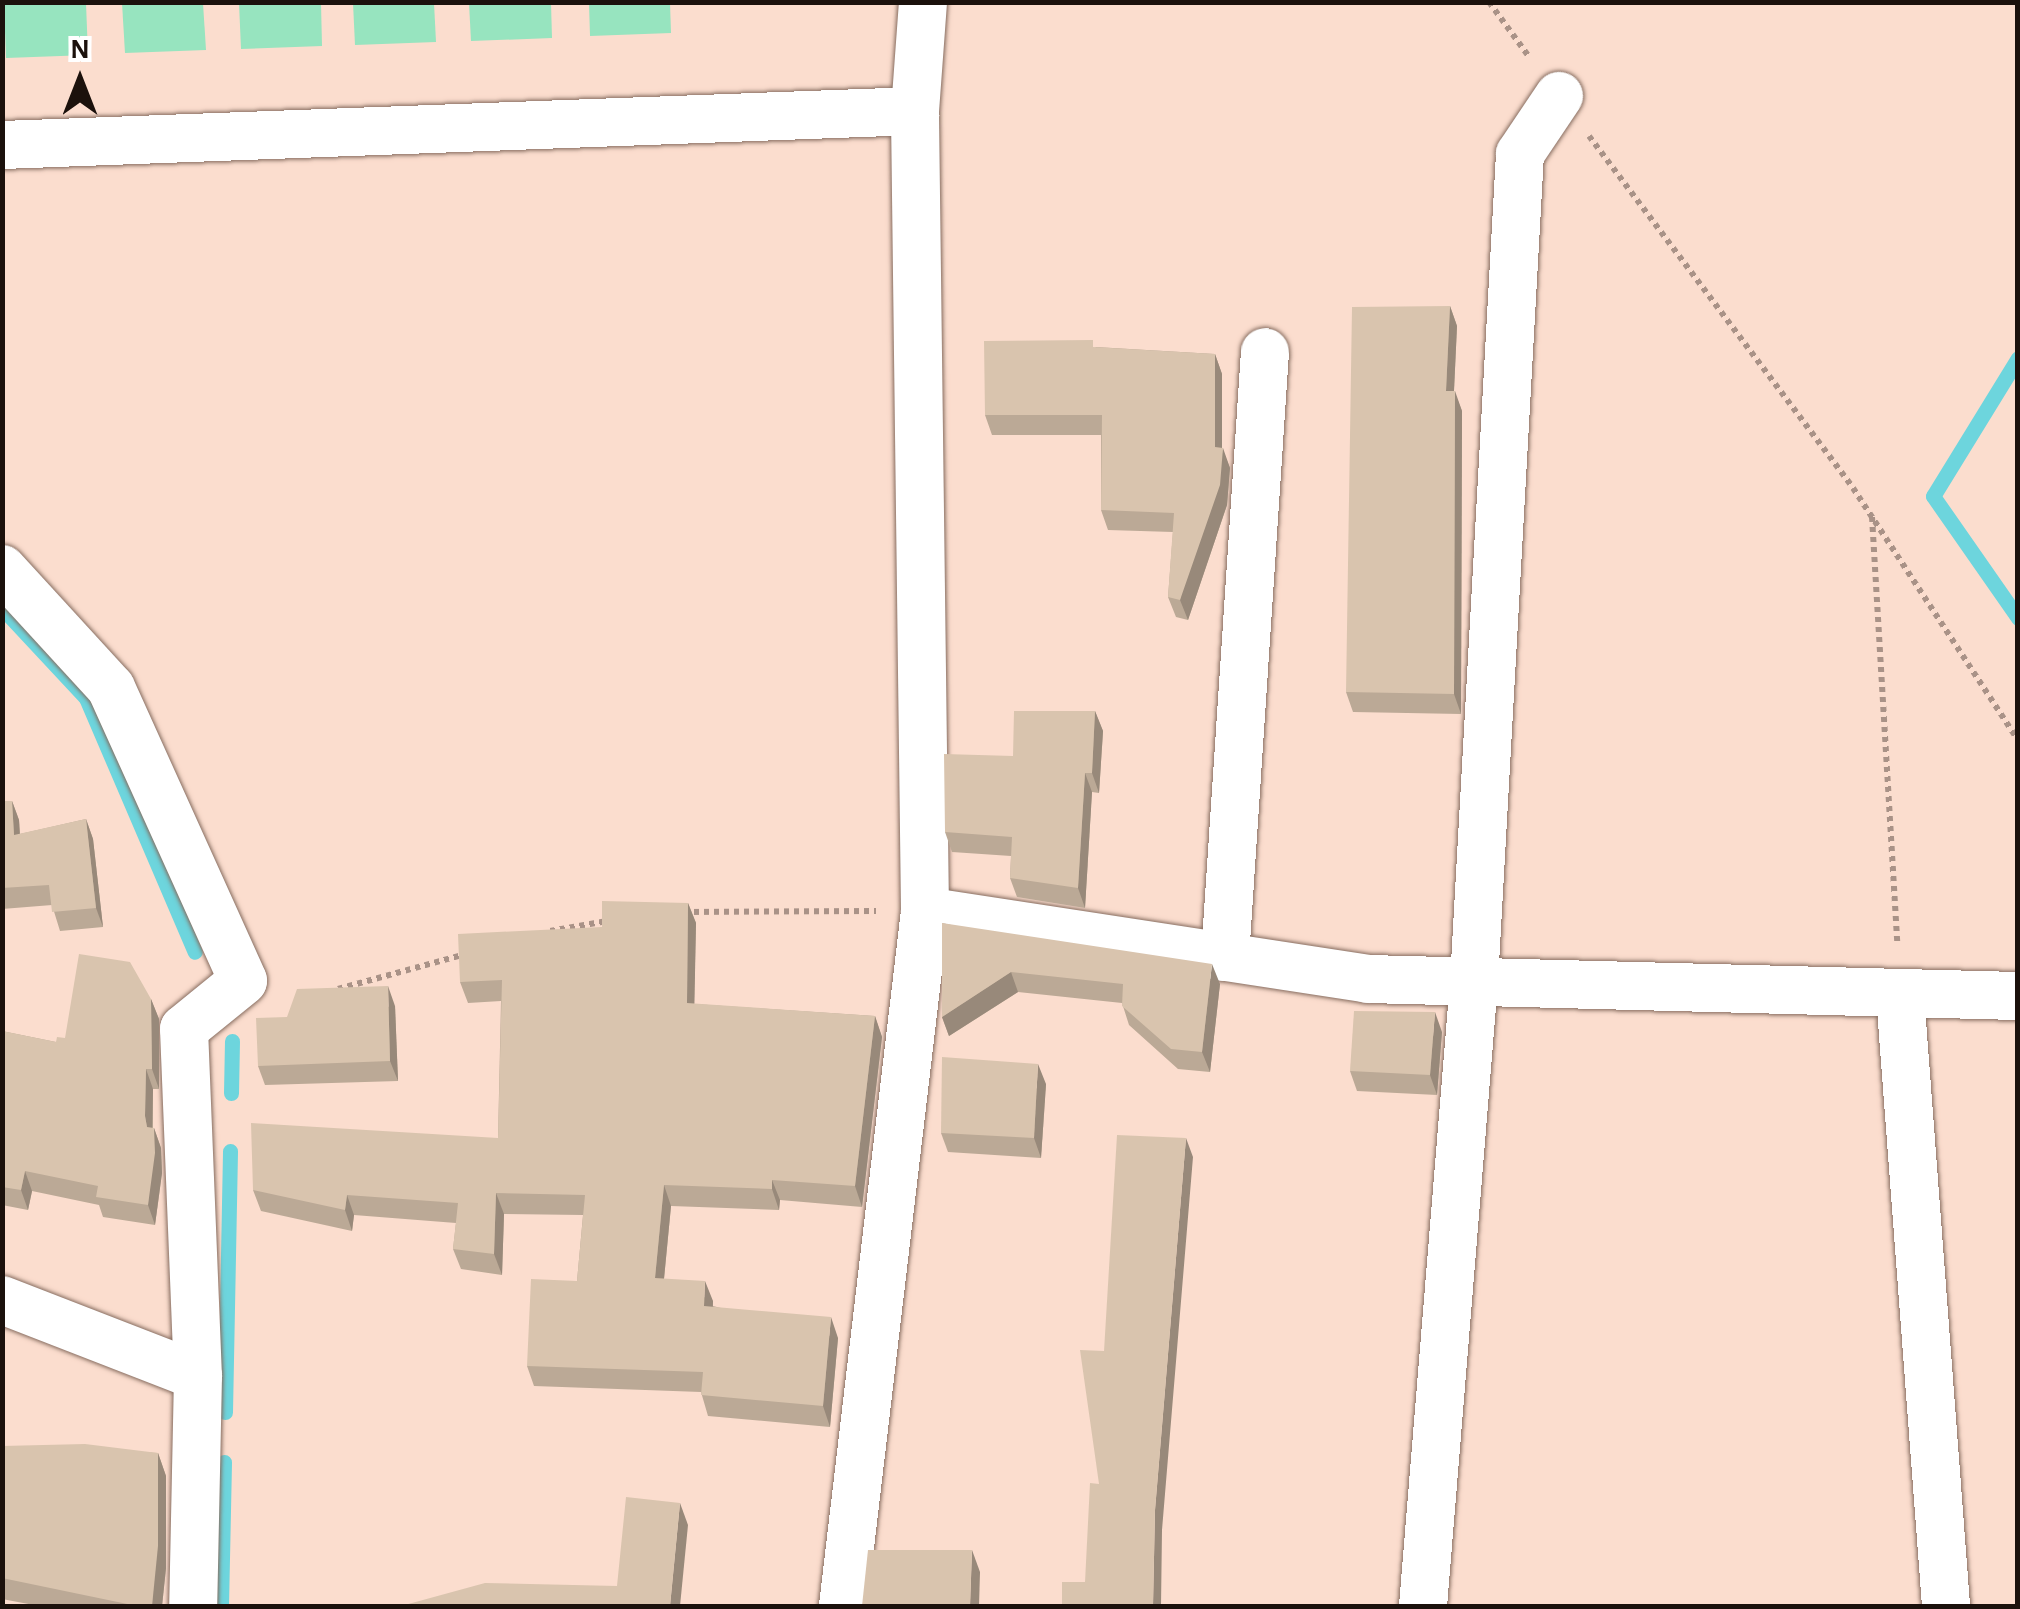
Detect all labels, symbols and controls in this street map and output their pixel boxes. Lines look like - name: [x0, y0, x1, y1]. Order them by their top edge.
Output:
- north arrow: [30, 30, 130, 130]
- text: N: [70, 36, 90, 64]

